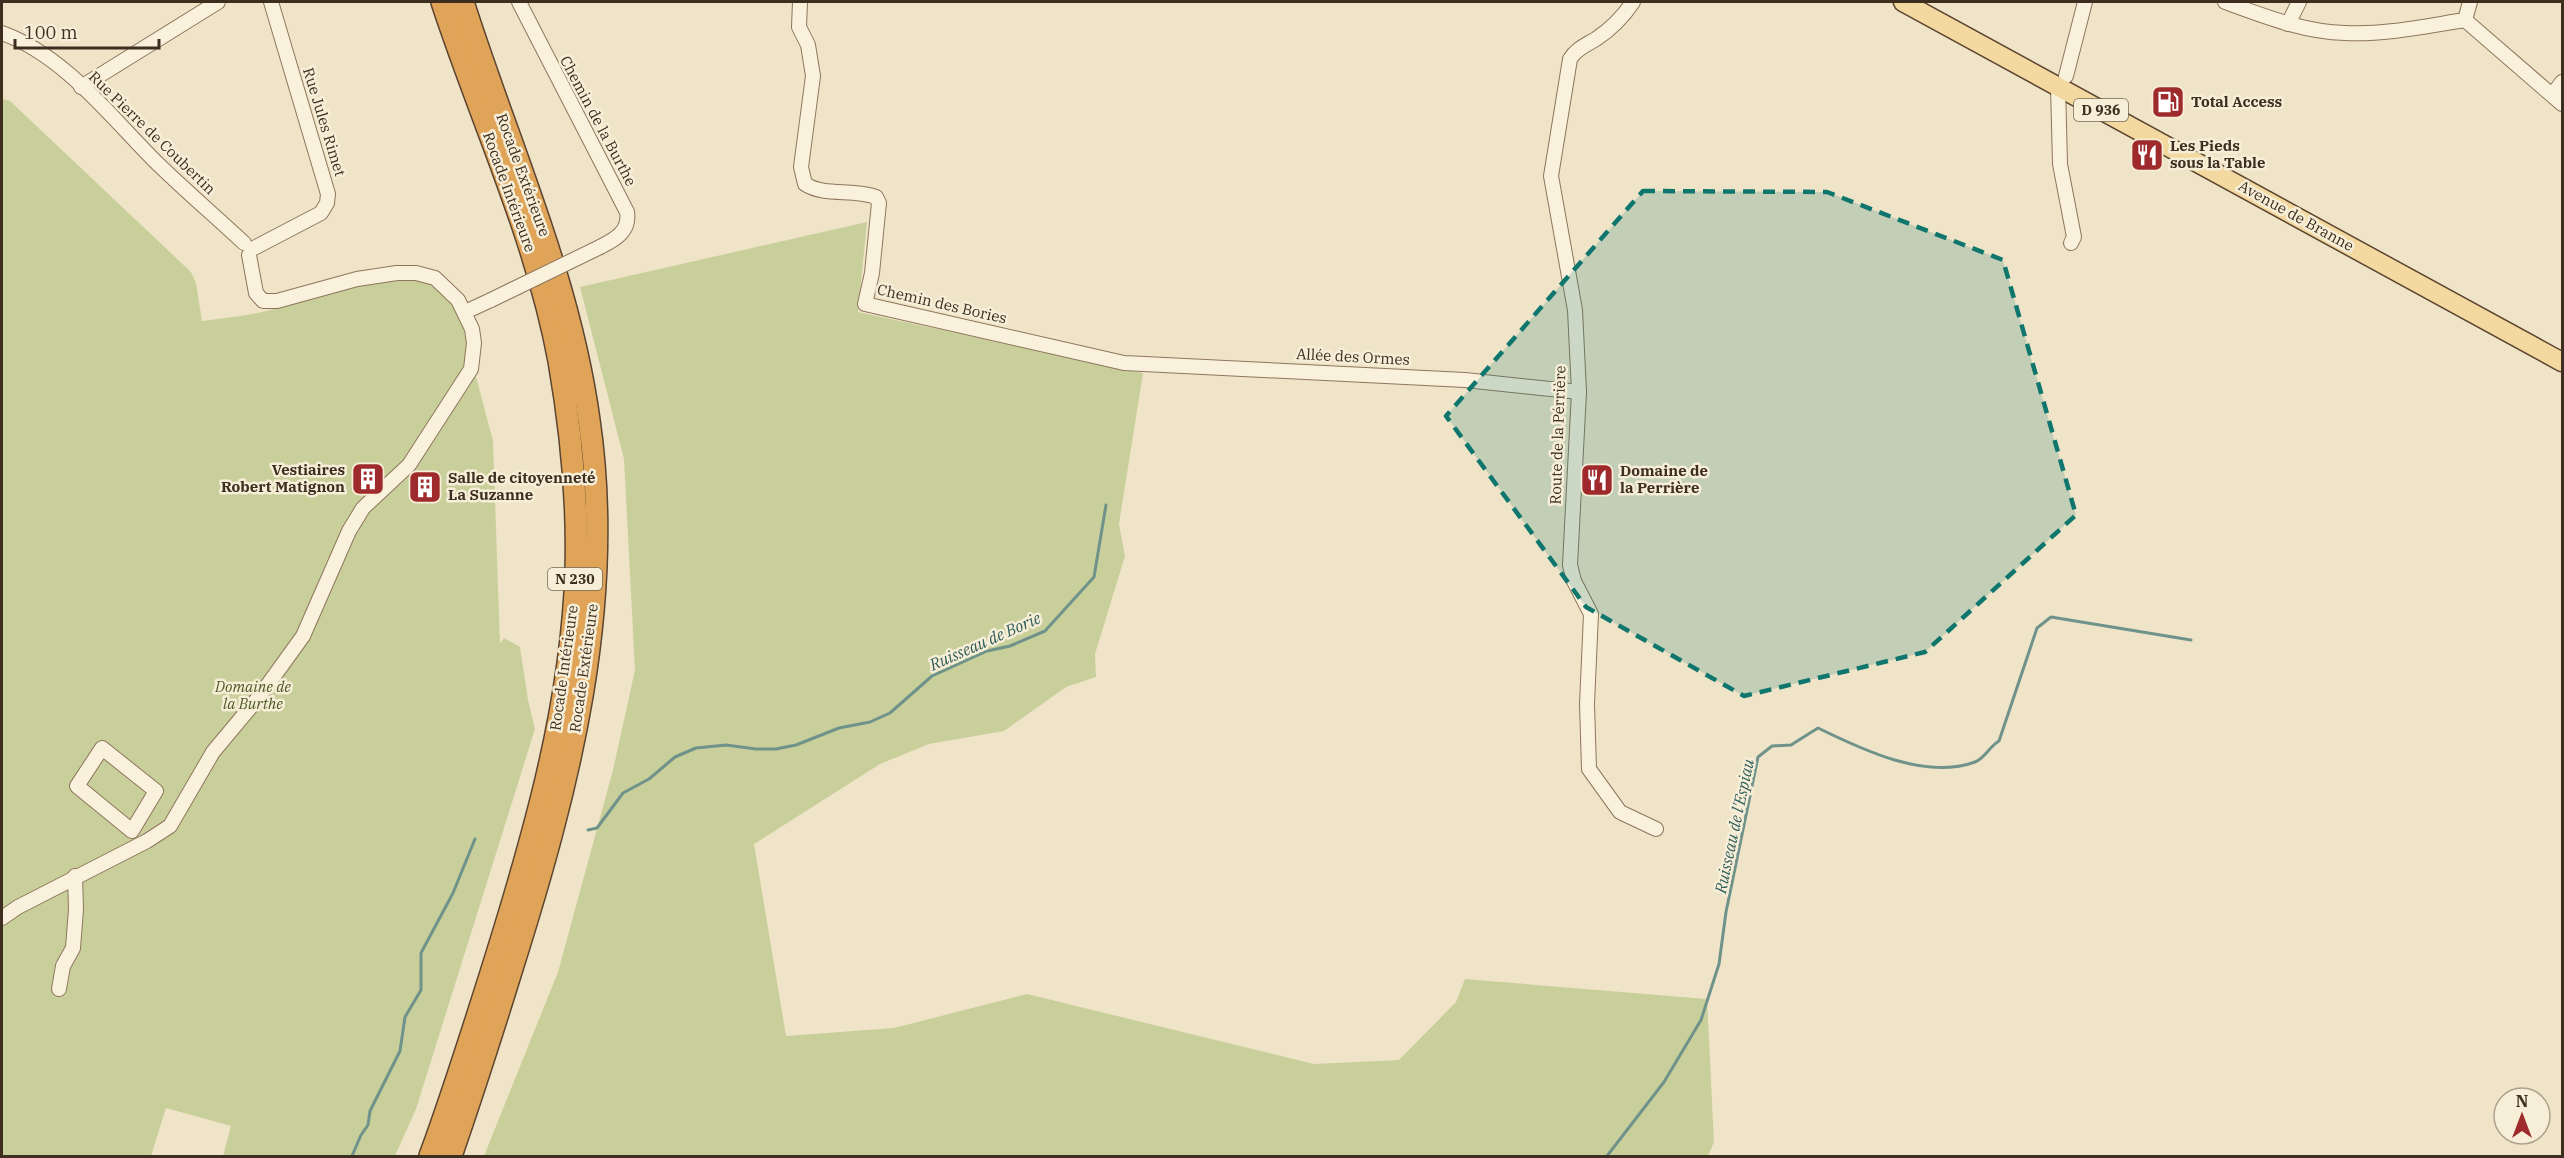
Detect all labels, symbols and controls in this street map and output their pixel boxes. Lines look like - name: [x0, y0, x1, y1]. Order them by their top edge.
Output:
- scale bar: [15, 12, 159, 50]
- text: 100 m: [24, 21, 78, 44]
- street label: Chemin de la Burthe: [556, 52, 641, 189]
- street label: Rue Jules Rimet: [299, 65, 350, 178]
- street label: Rue Pierre de Coubertin: [85, 67, 220, 199]
- fuel station icon: Total Access: [2150, 84, 2186, 120]
- place label: Total Access: [2191, 92, 2282, 111]
- road number: D 936: [2074, 99, 2128, 121]
- street label: Rocade Extérieure: [492, 111, 555, 239]
- street label: Rocade Intérieure: [479, 129, 540, 255]
- place label: Les Pieds sous la Table: [2170, 136, 2265, 172]
- restaurant icon: Les Pieds sous la Table: [2129, 137, 2165, 173]
- street label: Avenue de Branne: [2235, 176, 2357, 255]
- street label: Chemin des Bories: [875, 279, 1009, 328]
- street label: Allée des Ormes: [1296, 344, 1410, 369]
- street label: Route de la Pérrière: [1546, 365, 1569, 505]
- place label: Vestiaires Robert Matignon: [221, 460, 345, 496]
- building icon: Vestiaires Robert Matignon: [350, 461, 386, 497]
- place label: Domaine de la Perrière: [1620, 461, 1708, 497]
- restaurant icon: Domaine de la Perrière: [1579, 462, 1615, 498]
- place label: Salle de citoyenneté La Suzanne: [448, 468, 595, 504]
- building icon: Salle de citoyenneté La Suzanne: [407, 469, 443, 505]
- road number: N 230: [548, 568, 602, 590]
- street label: Rocade Extérieure: [565, 602, 602, 733]
- street label: Rocade Intérieure: [545, 604, 582, 732]
- water label: Ruisseau de Borie: [925, 608, 1044, 675]
- park label: Domaine de la Burthe: [214, 677, 291, 713]
- water label: Ruisseau de l'Espiau: [1710, 757, 1758, 896]
- north arrow: [2492, 1086, 2552, 1146]
- text: N: [2516, 1091, 2528, 1111]

